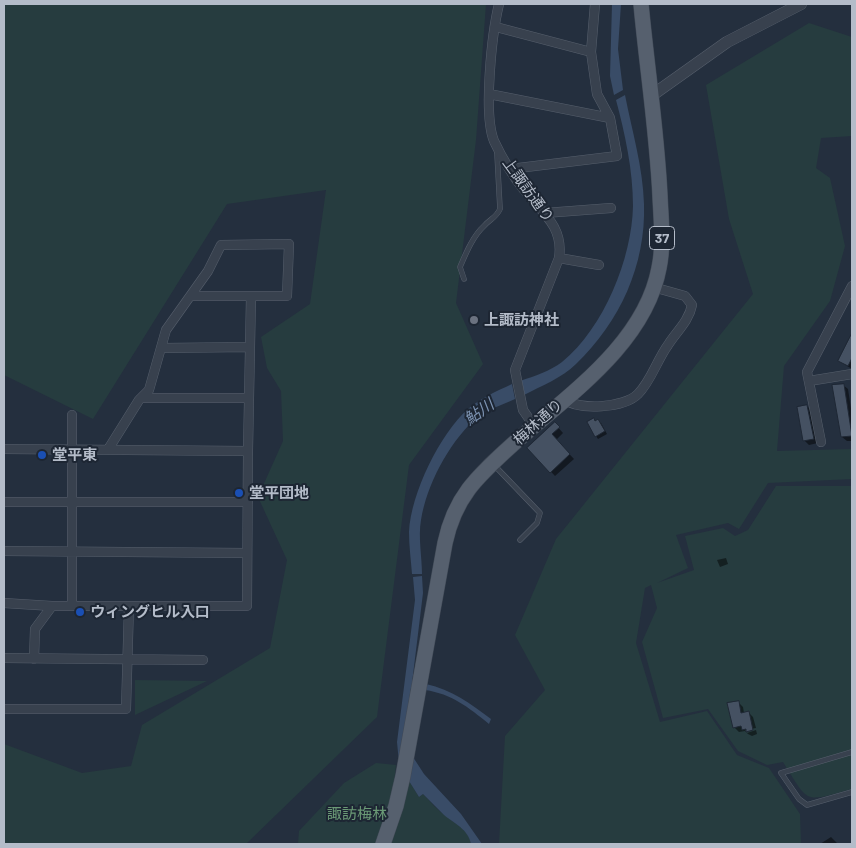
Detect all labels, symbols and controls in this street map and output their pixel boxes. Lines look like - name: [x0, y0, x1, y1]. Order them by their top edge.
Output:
- street label: 上諏訪通り: [499, 154, 557, 226]
- road number: 37: [650, 227, 674, 250]
- place label: 上諏訪神社: [484, 311, 559, 329]
- marker: 上諏訪神社: [468, 314, 480, 326]
- water label: 鮎川: [460, 395, 498, 429]
- street label: 梅林通り: [510, 395, 566, 449]
- place label: 堂平東: [52, 446, 97, 464]
- marker: 堂平東: [36, 449, 48, 461]
- place label: 堂平団地: [249, 484, 309, 502]
- marker: 堂平団地: [233, 487, 245, 499]
- place label: ウィングヒル入口: [90, 603, 210, 621]
- marker: ウィングヒル入口: [74, 606, 86, 618]
- park label: 諏訪梅林: [327, 805, 387, 823]

